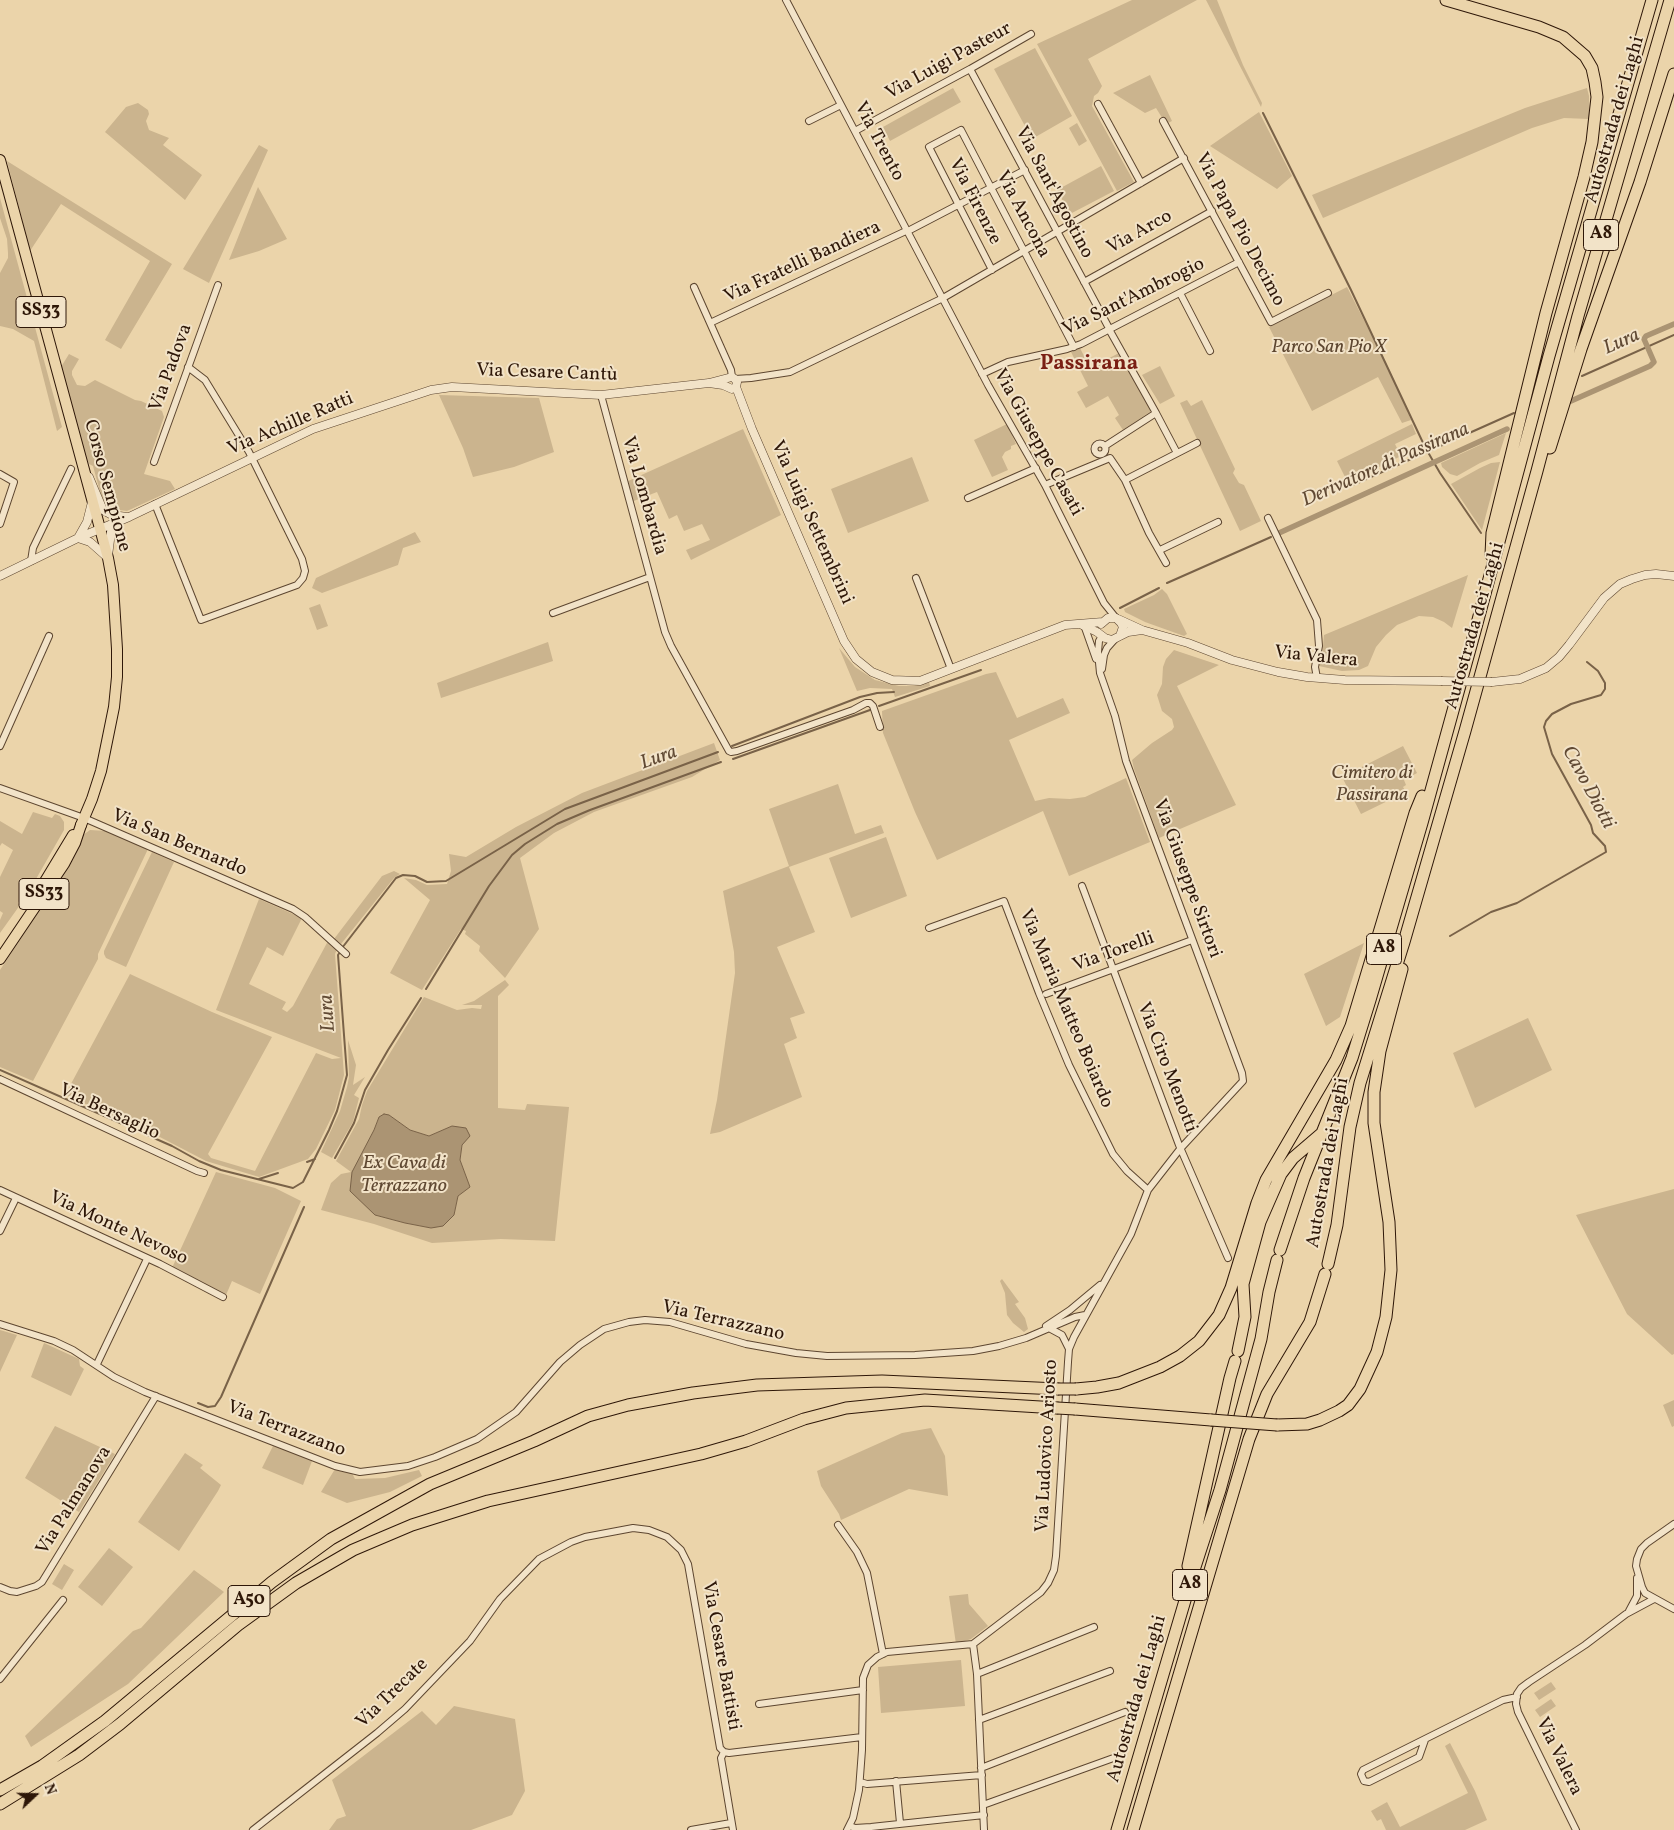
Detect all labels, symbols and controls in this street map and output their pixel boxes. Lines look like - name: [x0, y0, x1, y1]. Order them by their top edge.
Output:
- street label: Via Luigi Pasteur: [882, 18, 1016, 106]
- street label: Autostrada dei Laghi: [1581, 34, 1651, 206]
- street label: Via Trento: [848, 99, 908, 185]
- street label: Via Sant'Agostino: [1009, 123, 1097, 263]
- street label: Via Papa Pio Decimo: [1189, 149, 1289, 311]
- street label: Via Firenze: [943, 155, 1005, 249]
- street label: Via Ancona: [990, 168, 1054, 262]
- street label: Via Arco: [1103, 206, 1177, 260]
- street label: Via Fratelli Bandiera: [721, 217, 885, 309]
- road number: A8: [1584, 220, 1618, 250]
- street label: Via Sant'Ambrogio: [1059, 254, 1209, 342]
- road number: SS33: [16, 296, 66, 328]
- street label: Via Padova: [146, 321, 198, 415]
- water label: Lura: [1600, 324, 1644, 362]
- park label: Parco San Pio X: [1271, 338, 1387, 360]
- district label: Passirana: [1040, 352, 1138, 378]
- street label: Via Cesare Cantù: [476, 360, 618, 388]
- street label: Via Giuseppe Casati: [987, 365, 1087, 521]
- street label: Via Achille Ratti: [225, 388, 357, 462]
- street label: Corso Sempione: [77, 417, 135, 555]
- water label: Derivatore di Passirana: [1299, 418, 1473, 514]
- street label: Via Lombardia: [615, 434, 671, 558]
- street label: Via Luigi Settembrini: [765, 438, 857, 608]
- street label: Autostrada dei Laghi: [1441, 540, 1511, 712]
- street label: Via Valera: [1273, 642, 1359, 674]
- water label: Lura: [637, 741, 681, 777]
- water label: Cavo Diotti: [1555, 742, 1619, 834]
- park label: Cimitero di Passirana: [1331, 764, 1413, 808]
- street label: Via Giuseppe Sirtori: [1147, 796, 1225, 962]
- street label: Via San Bernardo: [108, 805, 250, 883]
- road number: SS33: [19, 879, 69, 910]
- street label: Via Maria Matteo Boiardo: [1013, 906, 1117, 1112]
- street label: Via Torelli: [1070, 928, 1158, 978]
- road number: A8: [1366, 934, 1402, 964]
- water label: Lura: [316, 993, 342, 1033]
- street label: Via Ciro Menotti: [1131, 1000, 1201, 1136]
- street label: Autostrada dei Laghi: [1303, 1076, 1355, 1250]
- street label: Via Bersaglio: [55, 1080, 163, 1146]
- water label: Ex Cava di Terrazzano: [361, 1152, 447, 1199]
- street label: Via Monte Nevoso: [45, 1187, 191, 1271]
- street label: Via Terrazzano: [659, 1297, 787, 1347]
- street label: Via Ludovico Ariosto: [1032, 1359, 1064, 1533]
- street label: Via Terrazzano: [223, 1397, 349, 1463]
- street label: Via Palmanova: [32, 1442, 118, 1560]
- road number: A8: [1172, 1570, 1208, 1600]
- street label: Via Cesare Battisti: [696, 1580, 744, 1732]
- road number: A50: [228, 1585, 270, 1616]
- street label: Autostrada dei Laghi: [1103, 1613, 1173, 1785]
- street label: Via Trecate: [352, 1654, 434, 1734]
- street label: Via Valera: [1529, 1714, 1587, 1800]
- north arrow: [10, 1770, 60, 1820]
- text: N: [39, 1781, 60, 1798]

